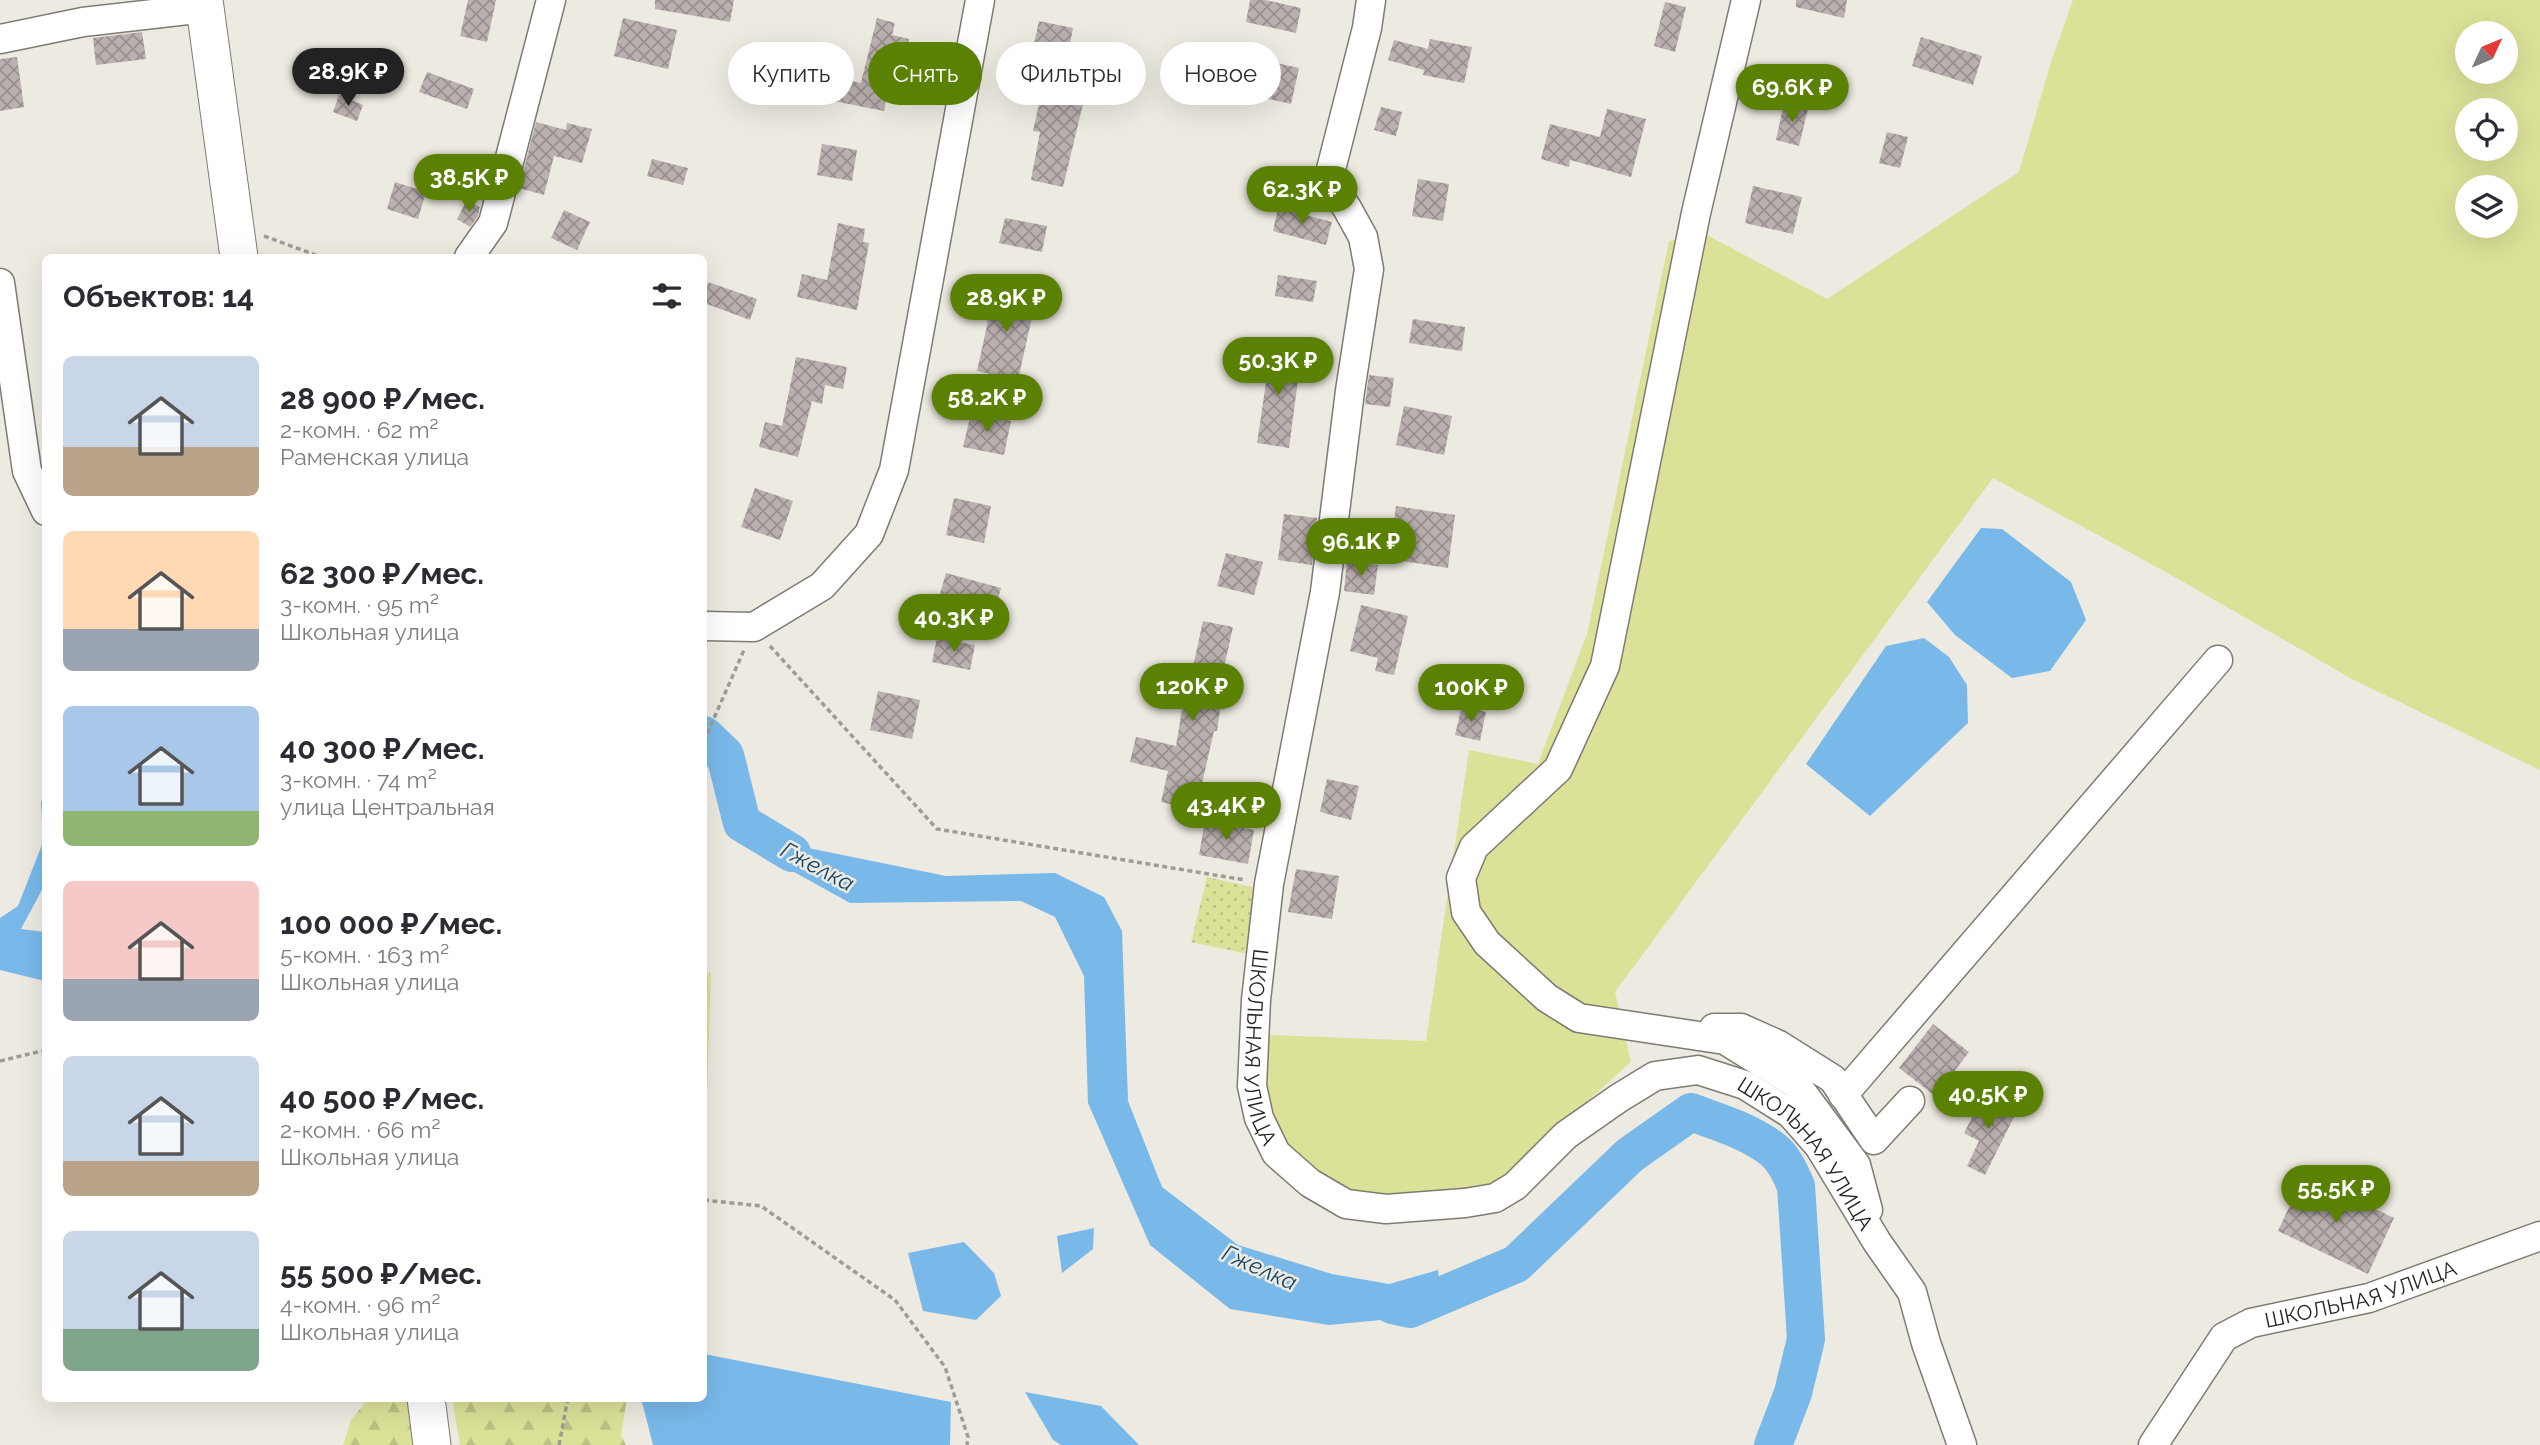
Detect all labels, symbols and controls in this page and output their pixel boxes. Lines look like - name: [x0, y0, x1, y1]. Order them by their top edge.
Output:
- north arrow: [2455, 21, 2518, 84]
- map controls: [2455, 21, 2518, 238]
- chip: Купить: [728, 42, 854, 105]
- chip: Снять: [868, 42, 982, 105]
- chip: Фильтры: [996, 42, 1146, 105]
- chip: Новое: [1160, 42, 1281, 105]
- pin: 28.9K ₽: [283, 48, 413, 108]
- text: 28.9K ₽: [308, 57, 388, 84]
- pin: 69.6K ₽: [1727, 64, 1857, 124]
- text: 69.6K ₽: [1752, 73, 1832, 100]
- button: locate: [2455, 98, 2518, 161]
- pin: 38.5K ₽: [404, 154, 534, 214]
- text: 38.5K ₽: [430, 163, 508, 190]
- pin: 62.3K ₽: [1237, 166, 1367, 226]
- text: 62.3K ₽: [1263, 175, 1341, 202]
- button: layers: [2455, 175, 2518, 238]
- pin: 28.9K ₽: [941, 274, 1071, 334]
- icon: filters: [648, 277, 686, 315]
- text: Объектов: 14: [63, 279, 254, 314]
- text: 28.9K ₽: [966, 283, 1046, 310]
- pin: 50.3K ₽: [1213, 338, 1343, 397]
- text: 50.3K ₽: [1239, 346, 1317, 373]
- pin: 58.2K ₽: [922, 374, 1052, 434]
- text: 28 900 ₽/мес.: [280, 381, 485, 416]
- text: 58.2K ₽: [948, 383, 1026, 410]
- icon: home: [119, 384, 203, 468]
- text: 2-комн. · 62 m²: [280, 416, 438, 443]
- text: Раменская улица: [280, 443, 469, 470]
- pin: 96.1K ₽: [1296, 518, 1426, 578]
- text: 96.1K ₽: [1322, 527, 1400, 554]
- text: 62 300 ₽/мес.: [280, 556, 484, 591]
- icon: home: [119, 559, 203, 643]
- text: 3-комн. · 95 m²: [280, 591, 439, 618]
- pin: 40.3K ₽: [889, 594, 1019, 654]
- text: 40.3K ₽: [914, 603, 994, 630]
- text: Школьная улица: [280, 618, 459, 645]
- pin: 120K ₽: [1135, 664, 1249, 723]
- pin: 100K ₽: [1414, 664, 1528, 724]
- text: 120K ₽: [1156, 672, 1228, 699]
- text: 100K ₽: [1434, 673, 1508, 700]
- text: 40 300 ₽/мес.: [280, 731, 484, 766]
- icon: home: [119, 734, 203, 818]
- text: 3-комн. · 74 m²: [280, 766, 437, 793]
- pin: 43.4K ₽: [1161, 782, 1291, 842]
- text: 43.4K ₽: [1187, 791, 1265, 818]
- text: улица Центральная: [280, 793, 495, 820]
- water label: Гжелка: [777, 836, 859, 897]
- text: 100 000 ₽/мес.: [280, 906, 502, 941]
- icon: home: [119, 909, 203, 993]
- text: 5-комн. · 163 m²: [280, 941, 449, 968]
- street label: ШКОЛЬНАЯ УЛИЦА: [1239, 948, 1283, 1149]
- text: Школьная улица: [280, 968, 459, 995]
- street label: ШКОЛЬНАЯ УЛИЦА: [1733, 1071, 1879, 1234]
- pin: 40.5K ₽: [1923, 1072, 2053, 1131]
- text: 40.5K ₽: [1948, 1080, 2028, 1107]
- text: 40 500 ₽/мес.: [280, 1081, 484, 1116]
- icon: home: [119, 1084, 203, 1168]
- text: 2-комн. · 66 m²: [280, 1116, 440, 1143]
- text: Школьная улица: [280, 1143, 459, 1170]
- pin: 55.5K ₽: [2271, 1166, 2401, 1225]
- text: 55.5K ₽: [2297, 1174, 2375, 1201]
- water label: Гжелка: [1218, 1239, 1302, 1296]
- street label: ШКОЛЬНАЯ УЛИЦА: [2262, 1255, 2460, 1332]
- text: 55 500 ₽/мес.: [280, 1256, 482, 1291]
- icon: home: [119, 1259, 203, 1343]
- text: 4-комн. · 96 m²: [280, 1291, 440, 1318]
- text: Школьная улица: [280, 1318, 459, 1345]

